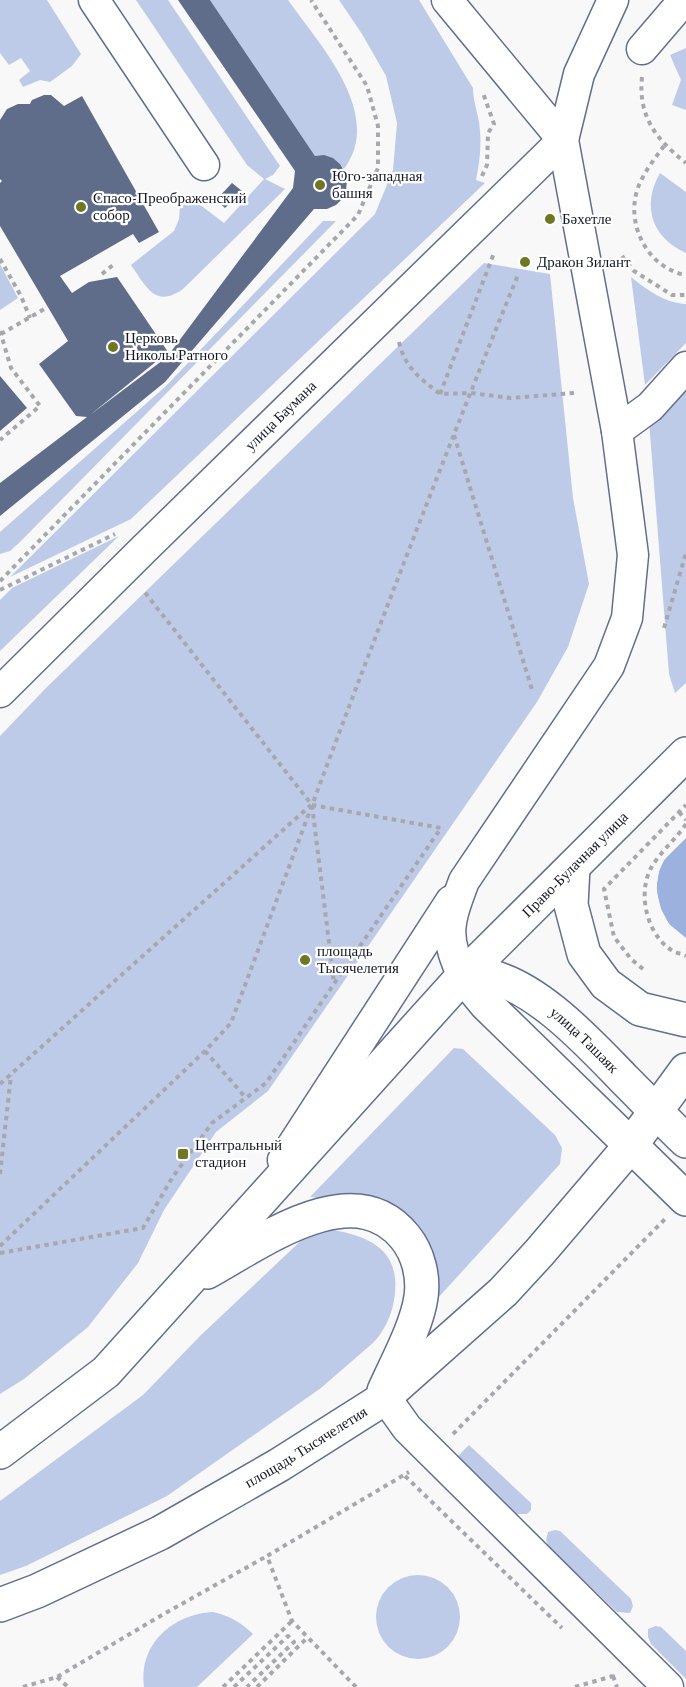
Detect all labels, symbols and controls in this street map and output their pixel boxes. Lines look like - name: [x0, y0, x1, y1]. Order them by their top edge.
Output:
- place label: Юго-западная башня: [332, 168, 423, 201]
- marker: Юго-западная башня: [313, 178, 327, 192]
- place label: Спасо-Преображенский собор: [93, 190, 246, 223]
- marker: Спасо-Преображенский собор: [74, 200, 88, 214]
- place label: Бәхетле: [562, 211, 612, 227]
- marker: Бәхетле: [543, 212, 557, 226]
- place label: Дракон Зилант: [537, 254, 631, 270]
- marker: Дракон Зилант: [518, 255, 532, 269]
- place label: Церковь Николы Ратного: [125, 330, 228, 363]
- marker: Церковь Николы Ратного: [106, 340, 120, 354]
- street label: улица Баумана: [242, 377, 320, 454]
- street label: Право-Булачная улица: [519, 808, 631, 921]
- place label: площадь Тысячелетия: [317, 943, 399, 976]
- marker: площадь Тысячелетия: [298, 953, 312, 967]
- street label: улица Ташаяк: [547, 1004, 622, 1077]
- place label: Центральный стадион: [195, 1137, 282, 1170]
- marker: Центральный стадион: [176, 1147, 190, 1161]
- street label: площадь Тысячелетия: [242, 1403, 370, 1491]

